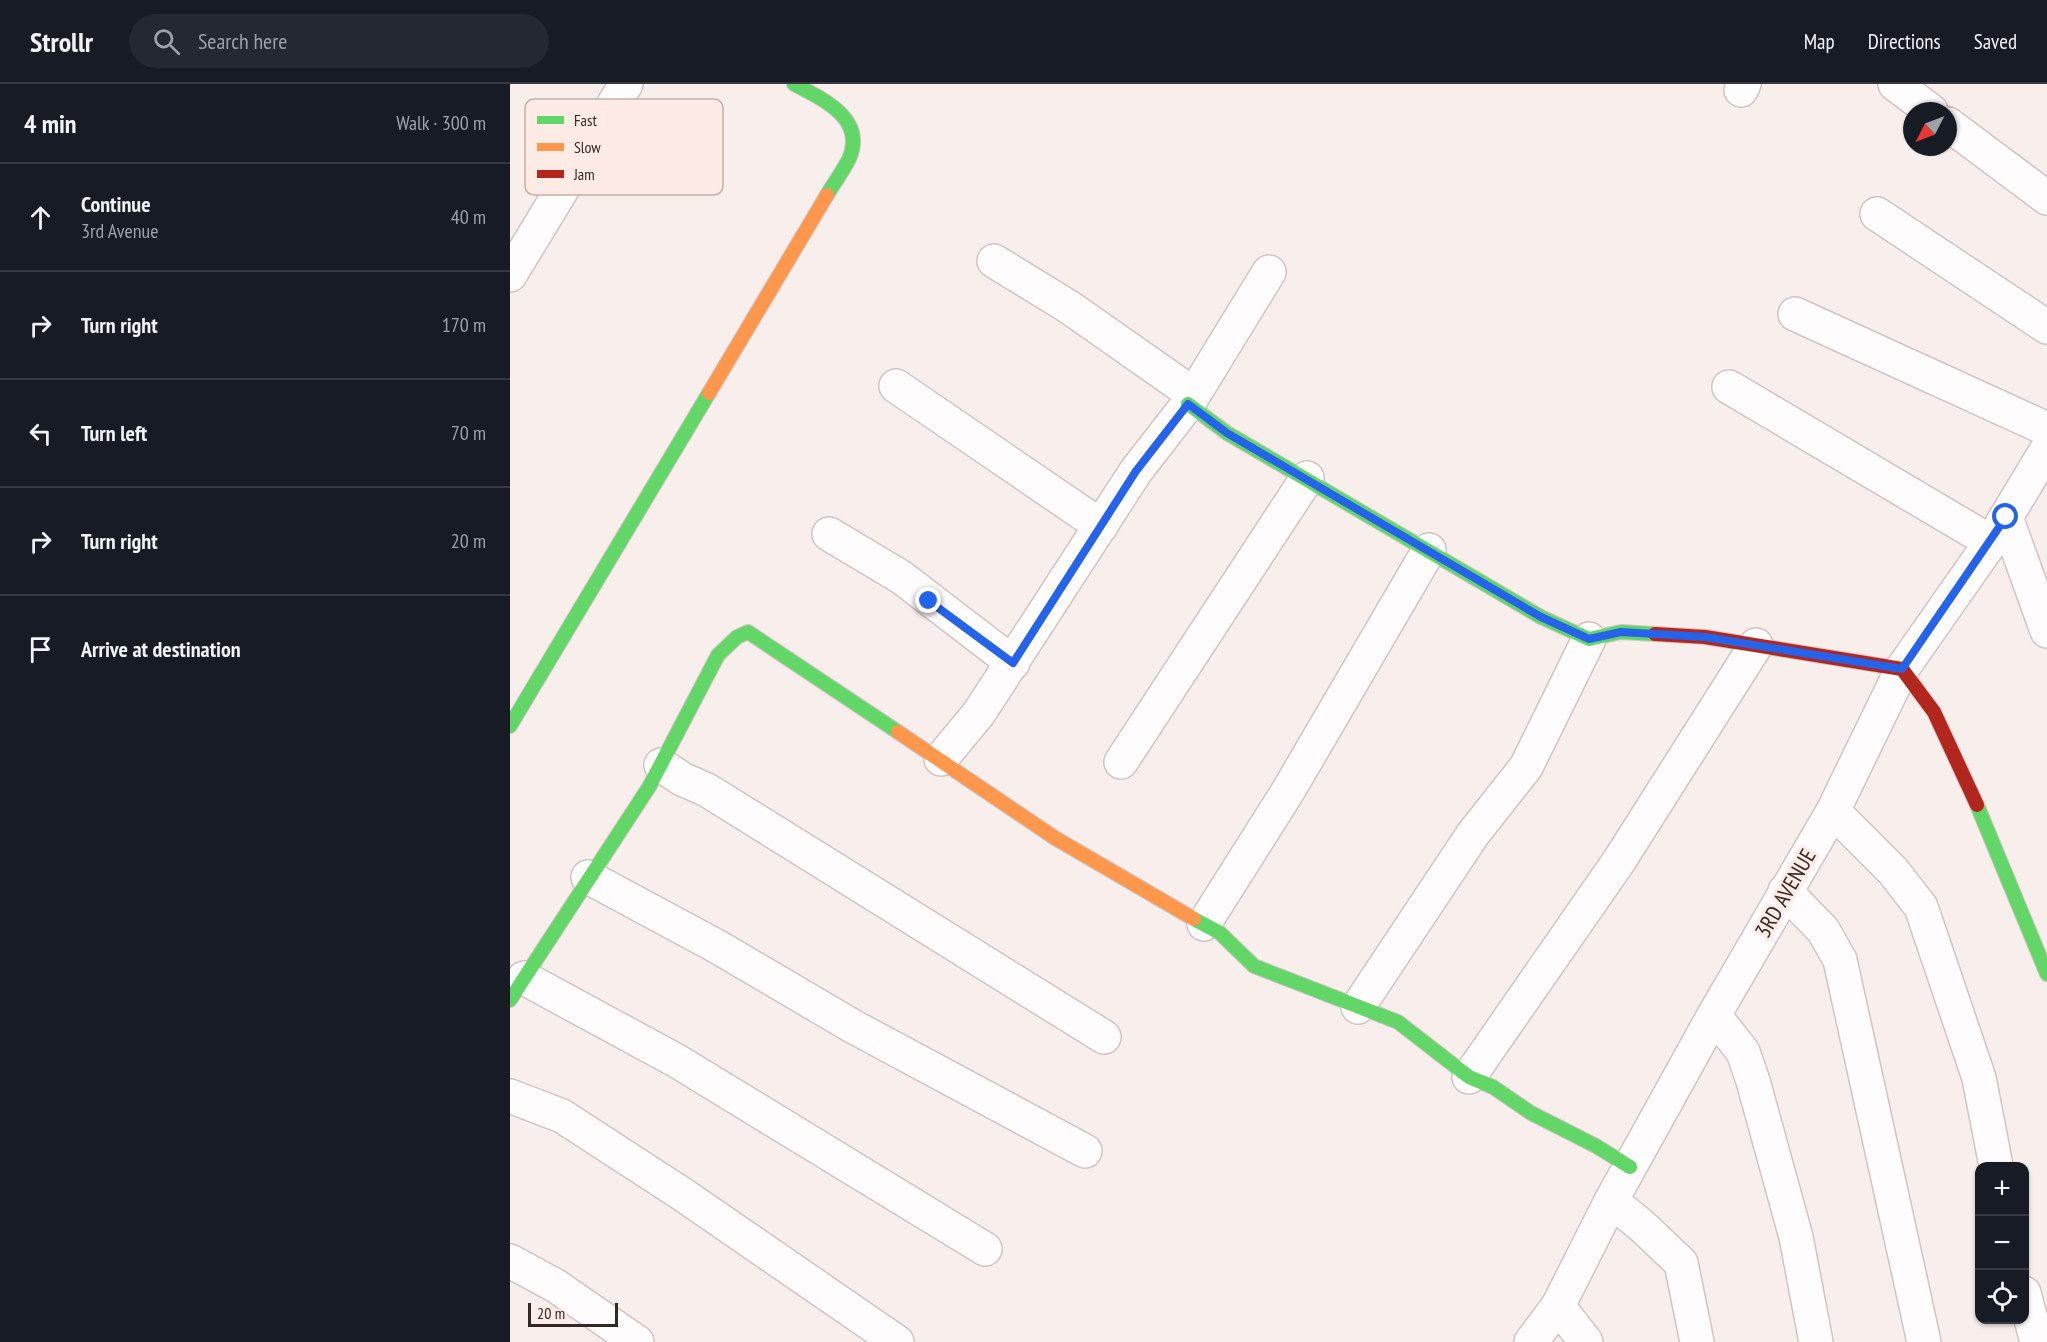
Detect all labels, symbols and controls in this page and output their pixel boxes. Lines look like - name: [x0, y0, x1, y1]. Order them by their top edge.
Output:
- search box: [129, 14, 549, 68]
- text: Strollr: [30, 23, 93, 60]
- icon: search: [150, 25, 183, 58]
- text: Search here: [198, 27, 287, 55]
- text: Map: [1804, 28, 1835, 55]
- text: Directions: [1868, 28, 1941, 55]
- text: Saved: [1974, 28, 2017, 55]
- legend: [525, 99, 723, 195]
- north arrow: [1903, 102, 1957, 156]
- text: 4 min: [24, 107, 77, 140]
- text: Walk · 300 m: [396, 110, 486, 136]
- text: Fast: [574, 110, 597, 130]
- text: Slow: [574, 137, 601, 157]
- text: Jam: [573, 164, 595, 184]
- text: Continue: [81, 190, 151, 218]
- icon: ahead: [24, 201, 57, 234]
- text: 40 m: [451, 204, 486, 230]
- text: 3rd Avenue: [81, 218, 158, 244]
- icon: right: [24, 309, 57, 342]
- text: Turn right: [81, 311, 158, 339]
- text: 170 m: [442, 312, 486, 338]
- icon: left: [24, 417, 57, 450]
- text: Turn left: [81, 419, 147, 447]
- text: 70 m: [451, 420, 486, 446]
- route start: [1992, 503, 2018, 529]
- icon: right: [24, 525, 57, 558]
- text: Turn right: [81, 527, 158, 555]
- text: 20 m: [451, 528, 486, 554]
- route end: [915, 587, 941, 613]
- icon: arrive: [24, 633, 57, 666]
- text: Arrive at destination: [81, 635, 241, 663]
- street label: 3RD AVENUE: [1748, 844, 1822, 942]
- map controls: [1975, 1162, 2029, 1324]
- button: +: [1975, 1162, 2029, 1216]
- button: −: [1975, 1216, 2029, 1270]
- button: locate: [1975, 1270, 2029, 1324]
- scale bar: [528, 1300, 618, 1328]
- text: 20 m: [537, 1303, 565, 1323]

